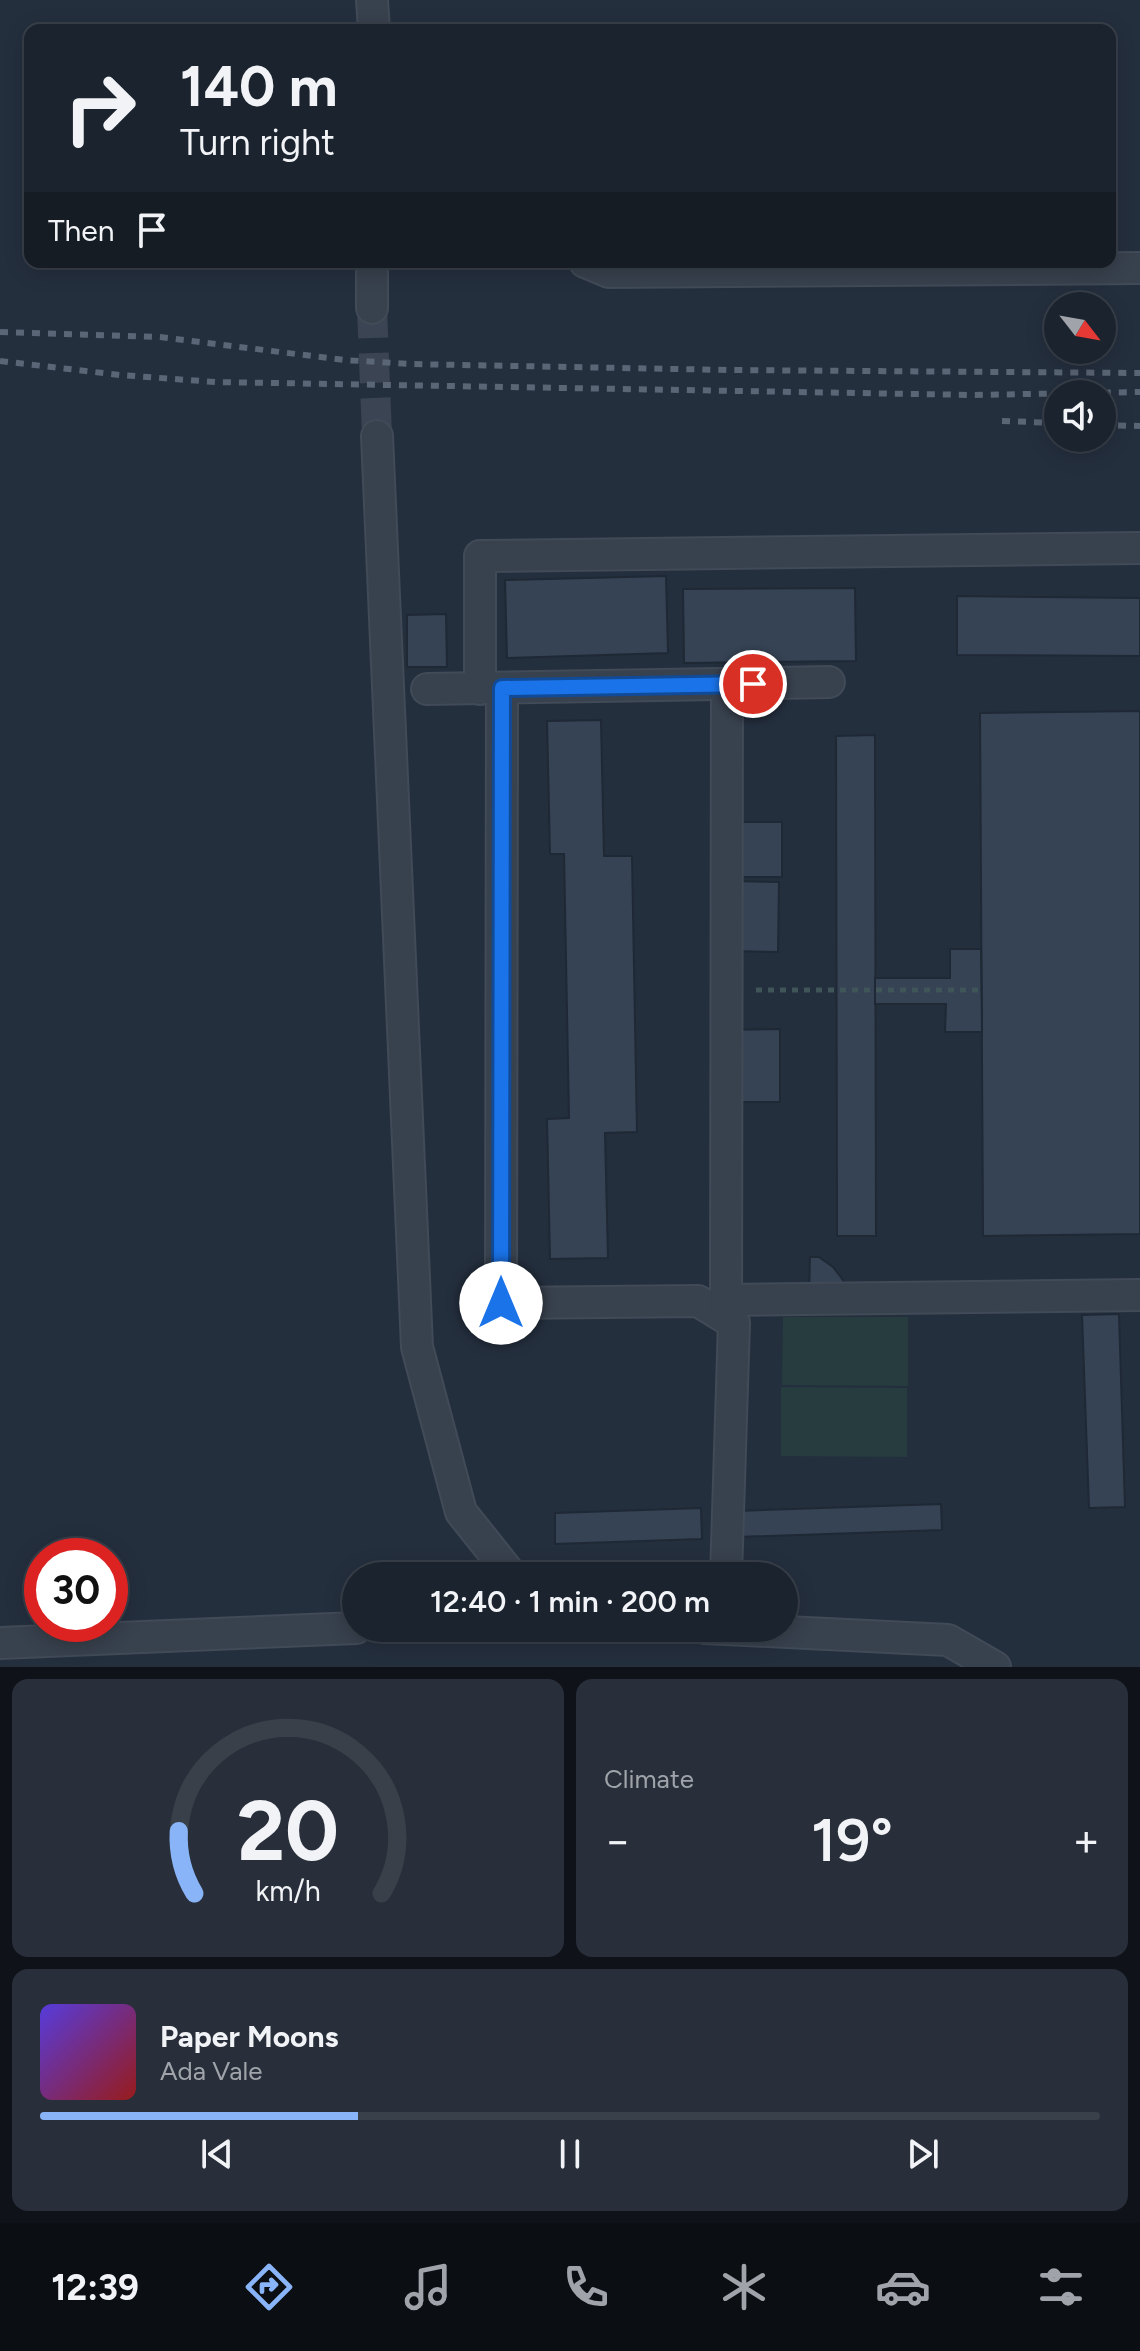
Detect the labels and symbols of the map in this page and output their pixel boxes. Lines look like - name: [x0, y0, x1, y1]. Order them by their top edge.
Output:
- north arrow: [1044, 292, 1116, 364]
- pin: [719, 650, 787, 718]
- position arrow: [459, 1261, 543, 1345]
- speed limit sign: 30: [24, 1538, 128, 1642]

